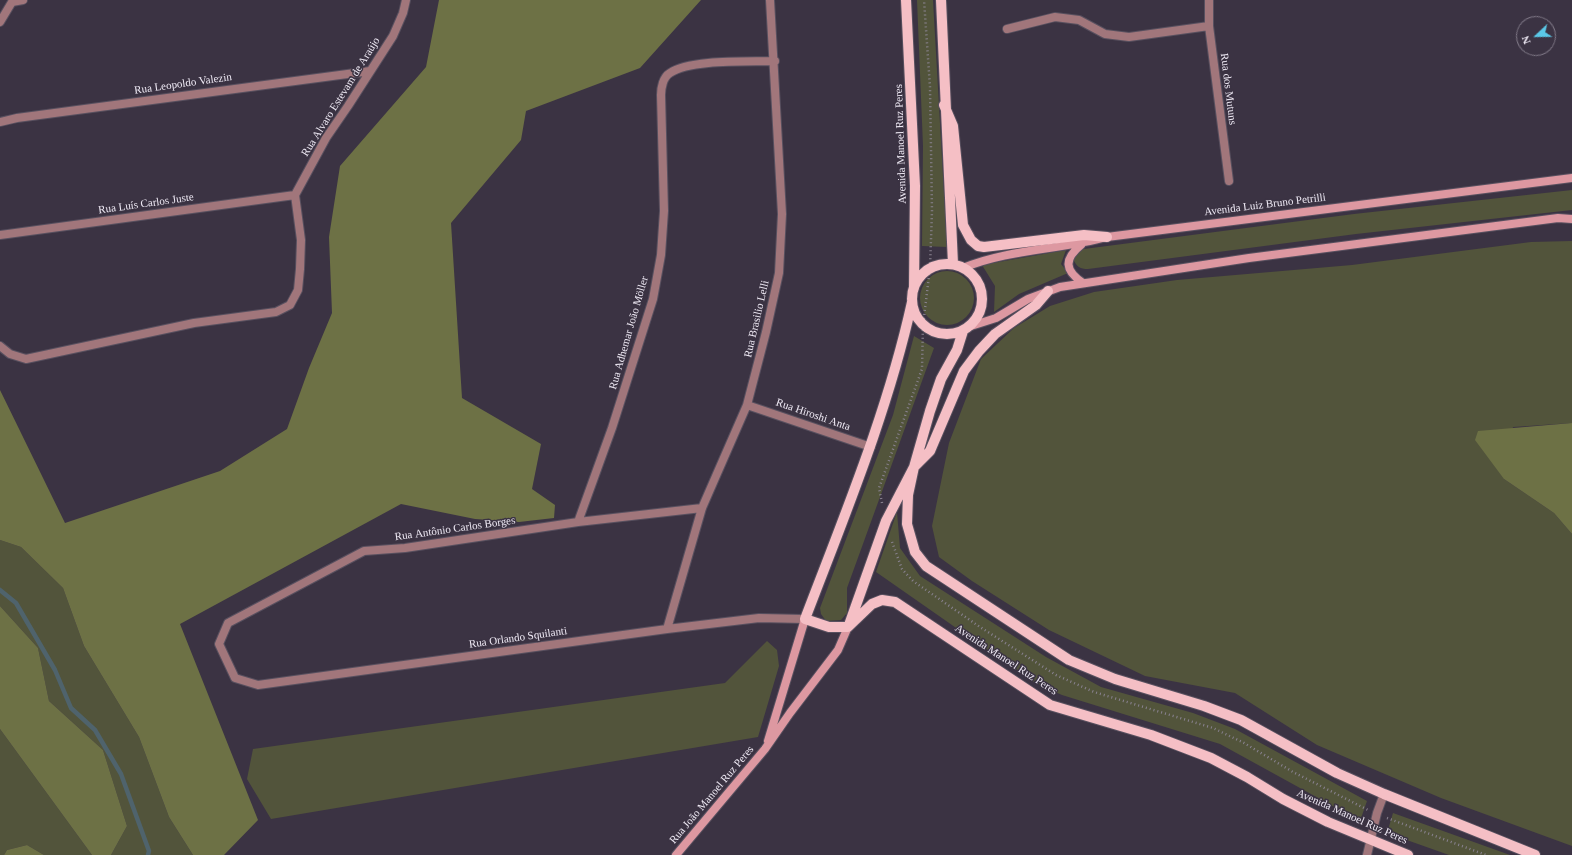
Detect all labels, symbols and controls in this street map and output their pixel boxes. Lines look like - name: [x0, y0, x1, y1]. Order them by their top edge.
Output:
- north arrow: [1516, 16, 1556, 56]
- text: N: [1519, 34, 1533, 46]
- street label: Rua Alvaro Estevam de Araújo: [299, 35, 383, 159]
- street label: Rua dos Mutuns: [1217, 52, 1239, 126]
- street label: Rua Leopoldo Valezin: [133, 71, 233, 97]
- street label: Avenida Manoel Ruz Peres: [892, 84, 910, 204]
- street label: Rua Luís Carlos Juste: [97, 191, 195, 217]
- street label: Avenida Luiz Bruno Petrilli: [1204, 191, 1326, 219]
- street label: Rua Adhemar João Möller: [607, 275, 651, 391]
- street label: Rua Brasilio Lelli: [742, 279, 772, 359]
- street label: Rua Hiroshi Anta: [774, 396, 852, 434]
- street label: Rua Antônio Carlos Borges: [394, 514, 516, 544]
- street label: Avenida Manoel Ruz Peres: [952, 622, 1060, 698]
- street label: Rua Orlando Squilanti: [468, 625, 568, 651]
- street label: Rua João Manoel Ruz Peres: [667, 743, 757, 847]
- street label: Avenida Manoel Ruz Peres: [1295, 787, 1409, 847]

